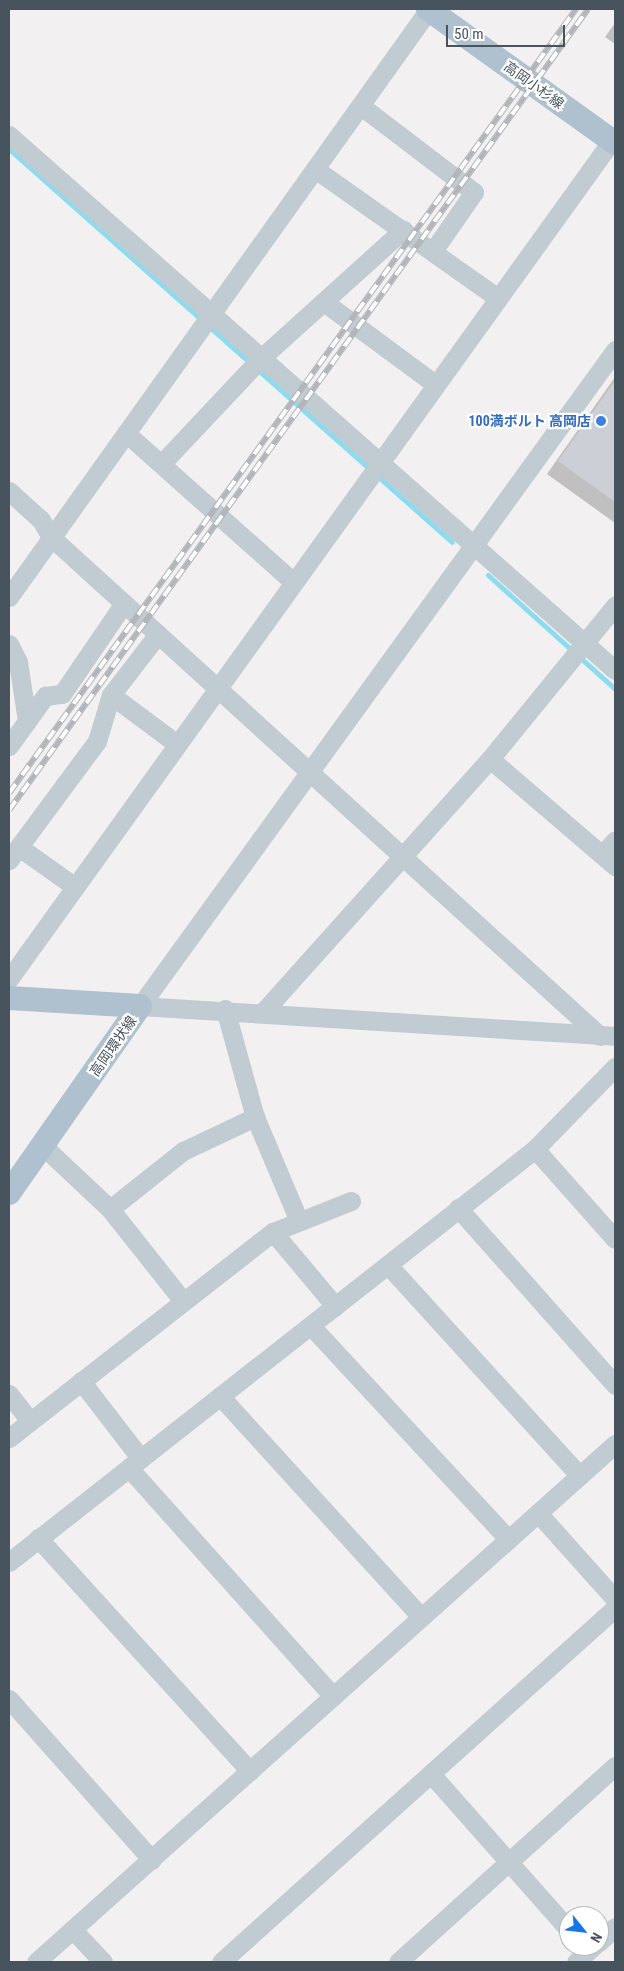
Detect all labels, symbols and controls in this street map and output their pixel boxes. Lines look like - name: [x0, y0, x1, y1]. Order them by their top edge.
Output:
- scale bar: [449, 15, 568, 47]
- text: 50 m: [454, 25, 484, 43]
- street label: 高岡小杉線: [501, 58, 567, 112]
- place label: 100満ボルト 高岡店: [469, 413, 591, 429]
- marker: 100満ボルト 高岡店: [595, 415, 607, 427]
- street label: 高岡環状線: [86, 1013, 140, 1079]
- north arrow: [559, 1906, 609, 1956]
- text: N: [587, 1930, 605, 1945]

